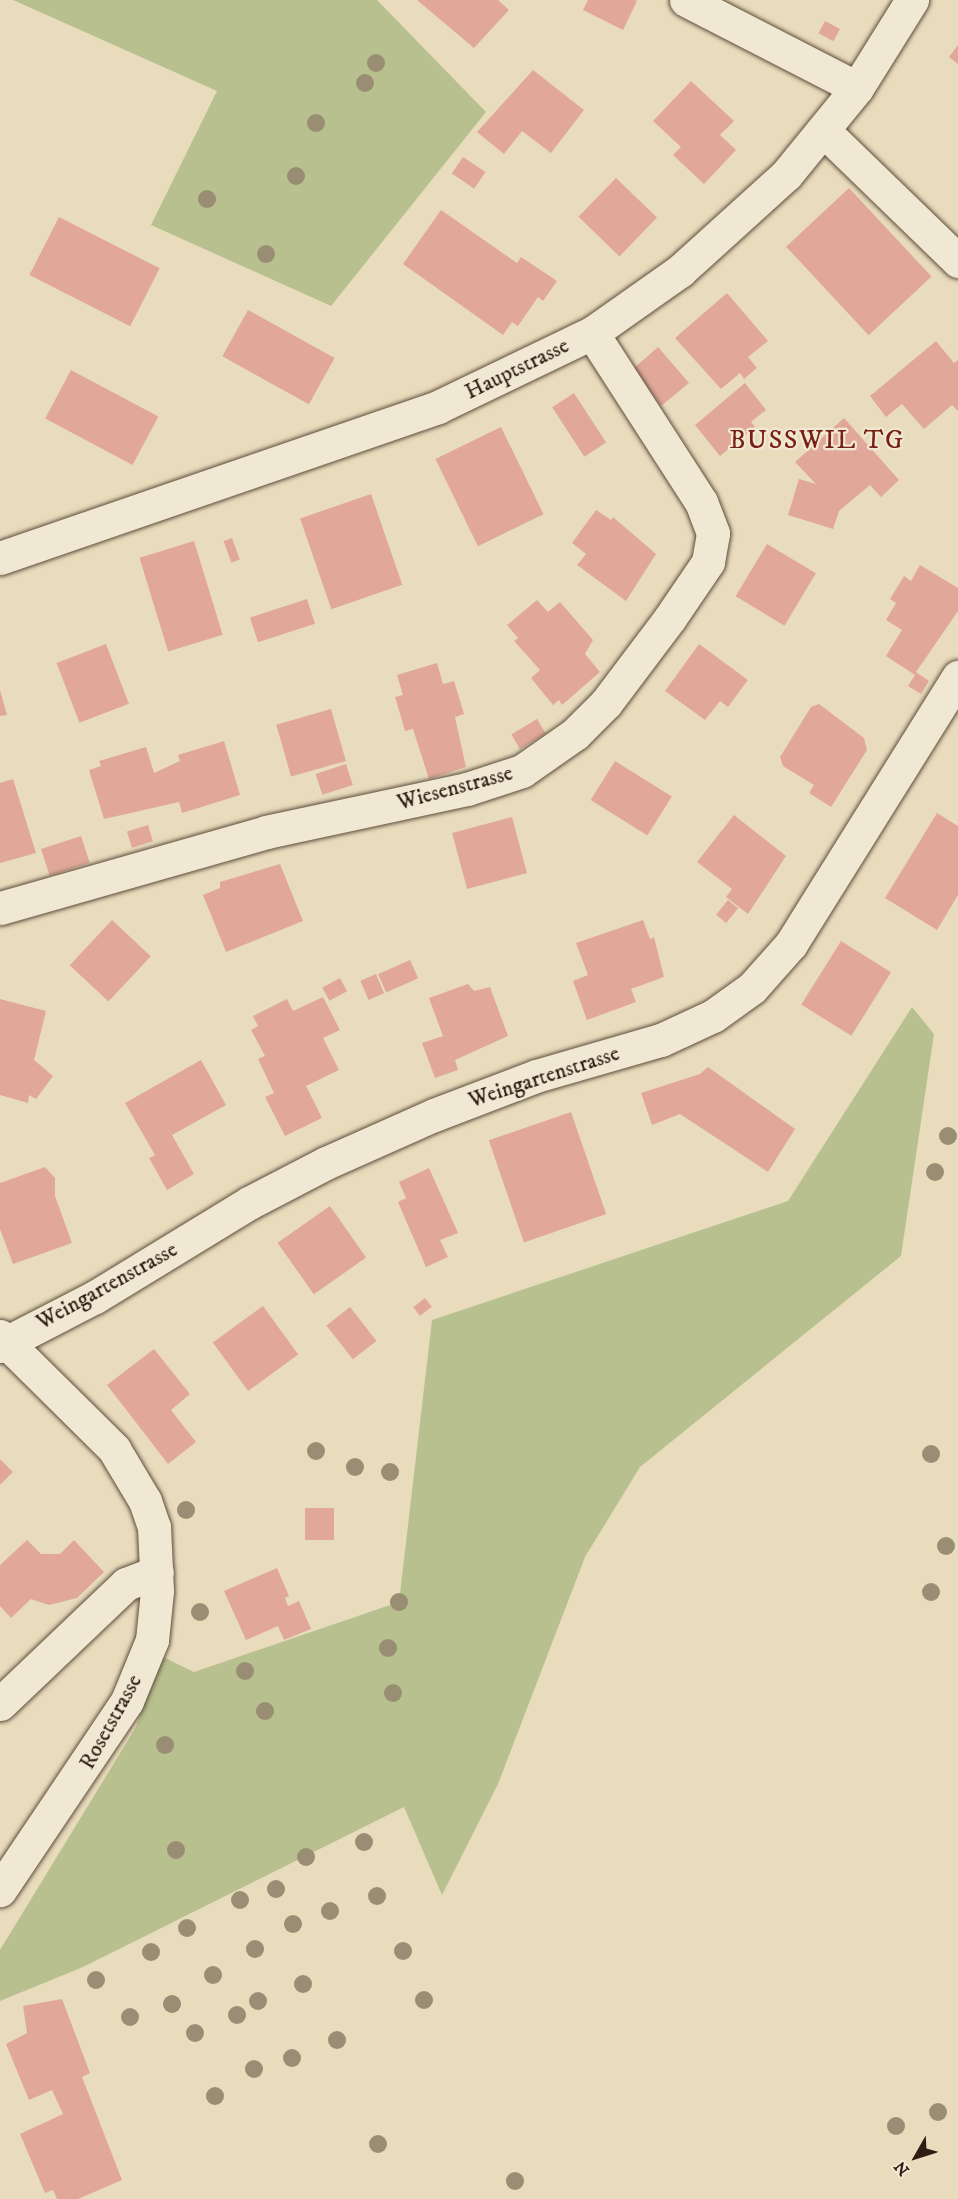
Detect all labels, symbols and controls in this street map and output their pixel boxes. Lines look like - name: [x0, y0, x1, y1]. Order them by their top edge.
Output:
- street label: Hauptstrasse: [461, 333, 573, 405]
- district label: BUSSWIL TG: [729, 425, 905, 457]
- street label: Wiesenstrasse: [394, 760, 516, 816]
- street label: Weingartenstrasse: [465, 1040, 623, 1114]
- street label: Weingartenstrasse: [32, 1236, 182, 1336]
- street label: Rosetstrasse: [74, 1670, 148, 1774]
- north arrow: [886, 2127, 946, 2187]
- text: N: [890, 2157, 914, 2180]

